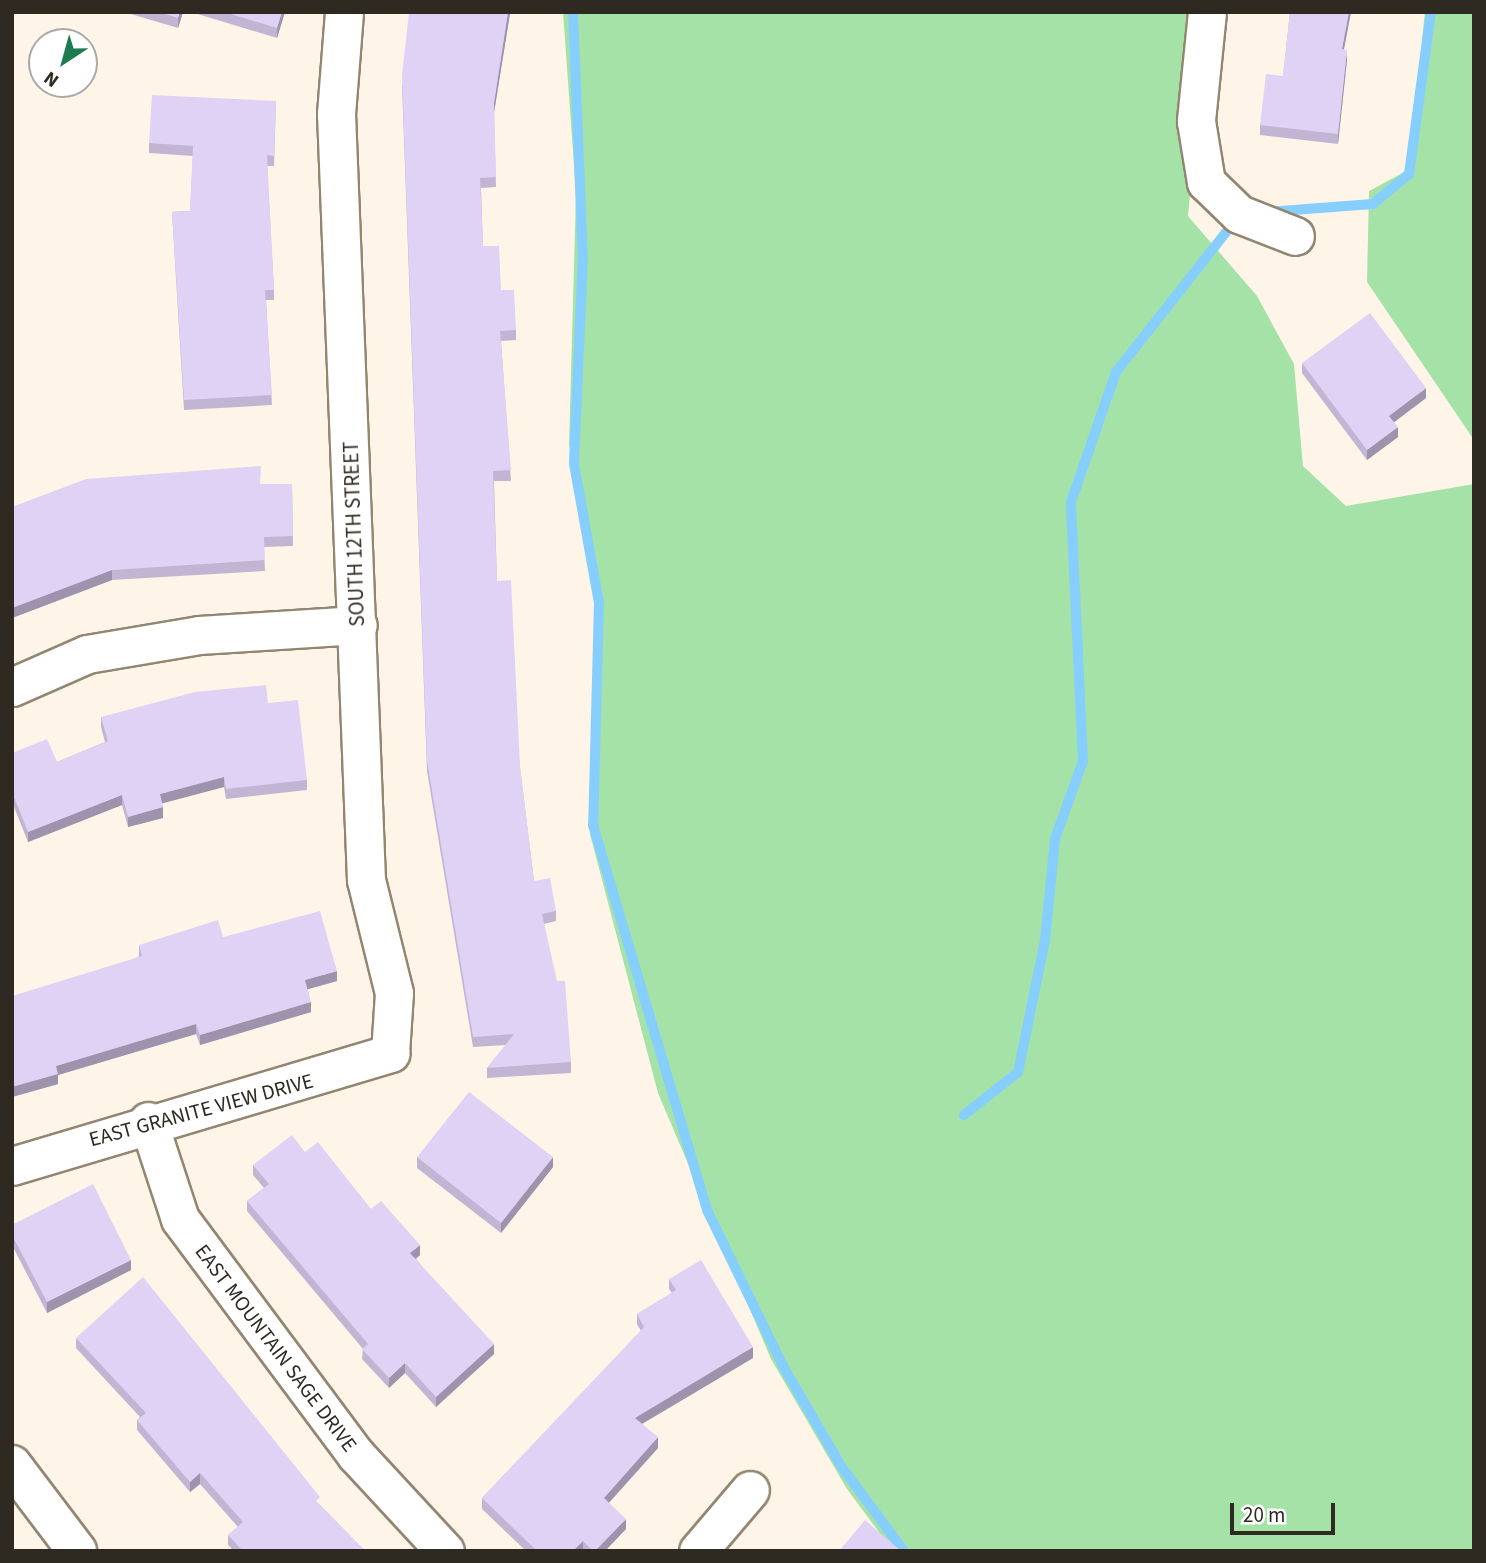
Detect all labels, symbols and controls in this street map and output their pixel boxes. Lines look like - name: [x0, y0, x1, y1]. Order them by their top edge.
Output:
- north arrow: [28, 28, 98, 98]
- text: N: [38, 64, 65, 93]
- street label: SOUTH 12TH STREET: [338, 441, 370, 627]
- street label: EAST GRANITE VIEW DRIVE: [86, 1068, 316, 1152]
- street label: EAST MOUNTAIN SAGE DRIVE: [190, 1239, 362, 1457]
- scale bar: [1234, 1490, 1339, 1534]
- text: 20 m: [1243, 1500, 1285, 1530]

